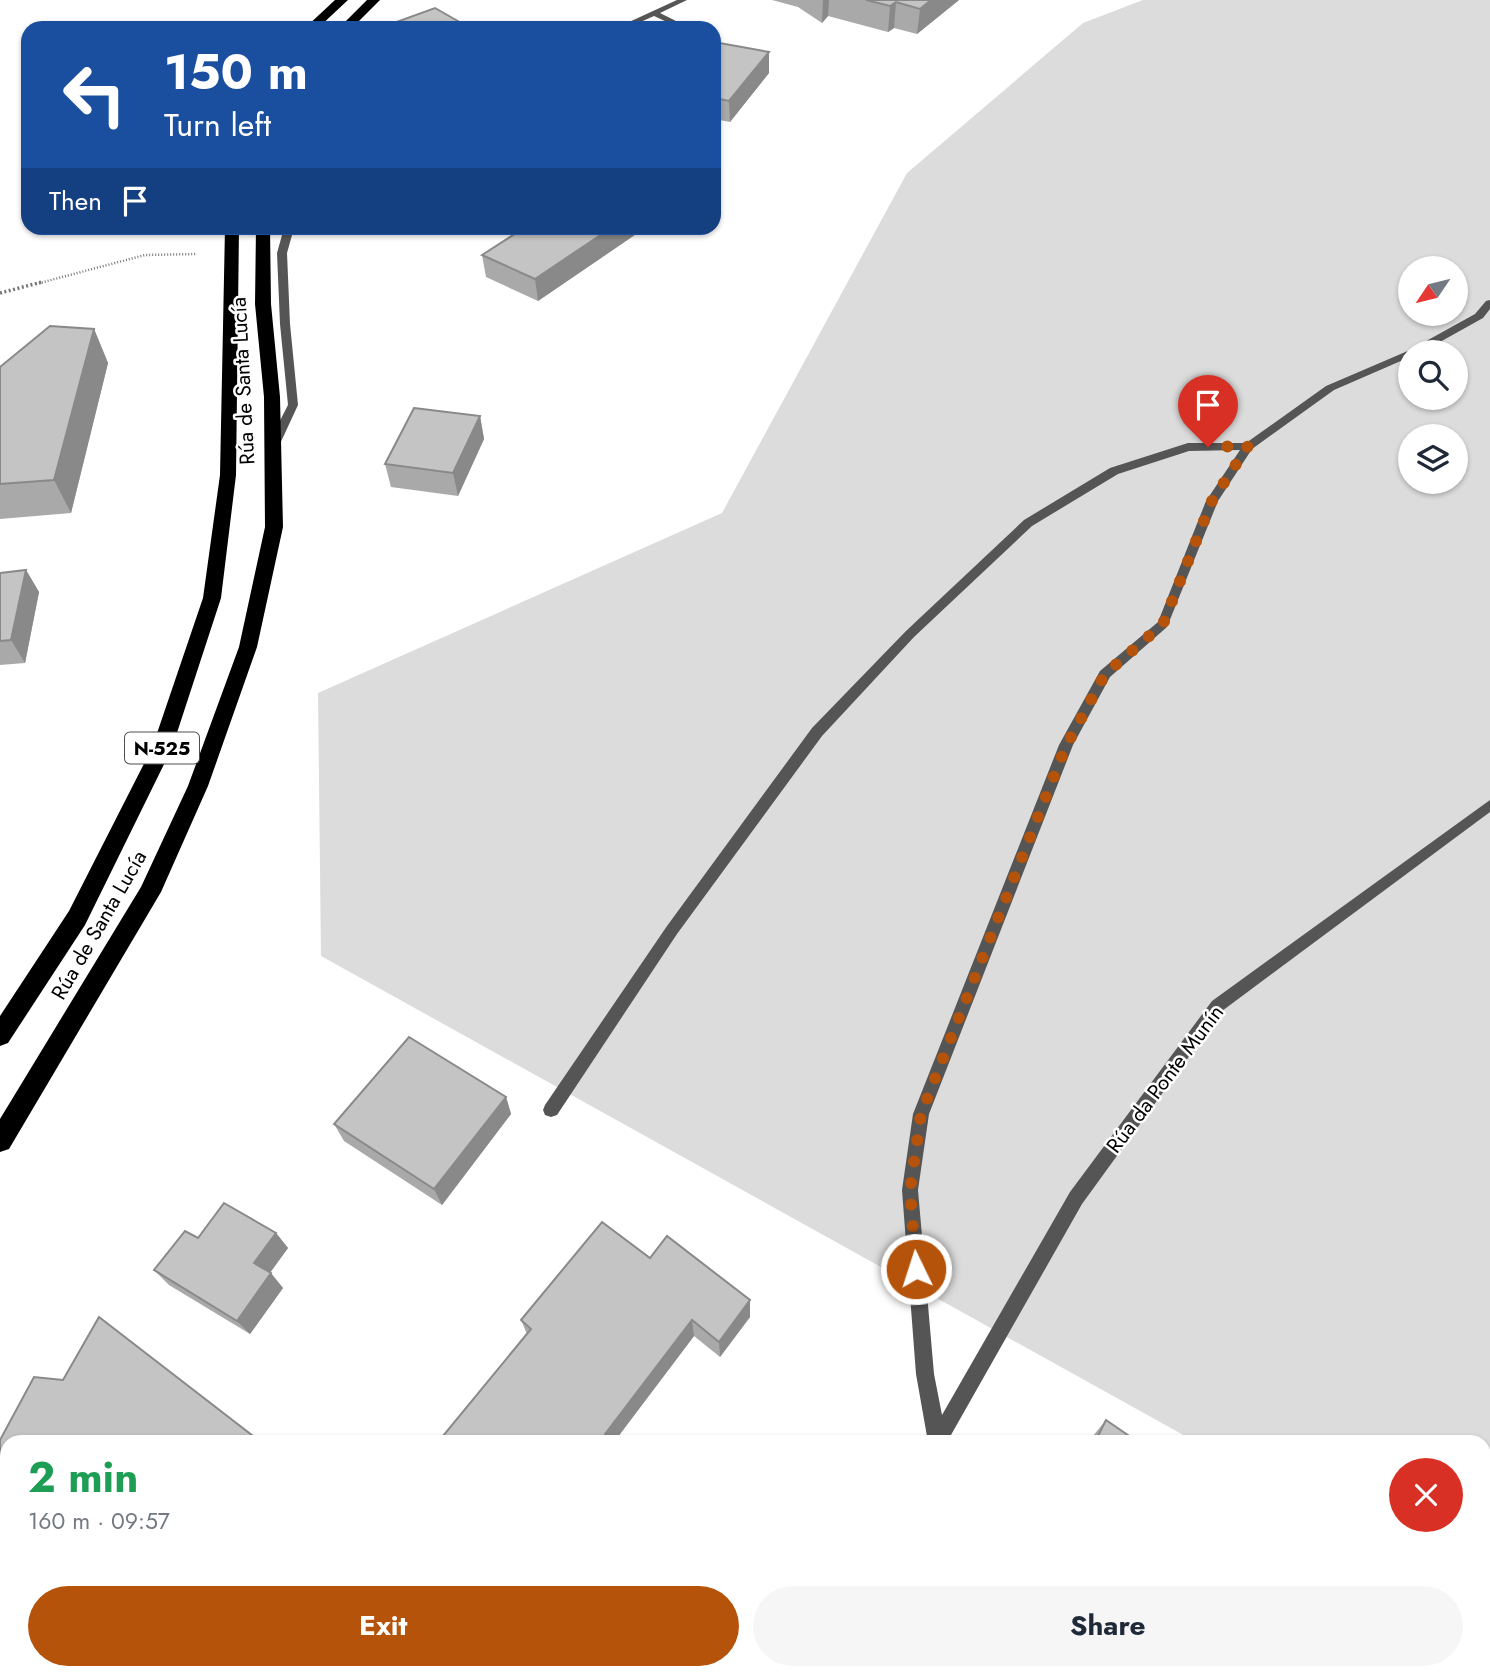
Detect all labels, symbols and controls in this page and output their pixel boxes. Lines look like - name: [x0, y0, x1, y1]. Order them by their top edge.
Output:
- text: 150 m: [164, 37, 308, 107]
- icon: left: [49, 49, 140, 140]
- text: Turn left: [164, 102, 271, 148]
- text: Then: [49, 182, 102, 220]
- icon: arrive: [116, 182, 154, 220]
- north arrow: [1398, 256, 1468, 326]
- map controls: [1398, 256, 1468, 494]
- street label: Rúa de Santa Lucía: [224, 296, 262, 466]
- button: search: [1398, 340, 1468, 410]
- pin: [1178, 375, 1238, 447]
- icon: arrive: [1189, 386, 1227, 424]
- button: layers: [1398, 424, 1468, 494]
- road number: N-525: [125, 733, 199, 764]
- street label: Rúa de Santa Lucía: [44, 845, 154, 1005]
- street label: Rúa da Ponte Munín: [1099, 999, 1231, 1159]
- position arrow: [879, 1232, 953, 1306]
- text: 2 min: [28, 1447, 138, 1508]
- button: close: [1389, 1458, 1463, 1532]
- text: 160 m · 09:57: [28, 1504, 170, 1538]
- button: Exit: [28, 1586, 739, 1666]
- button: Share: [753, 1586, 1463, 1666]

